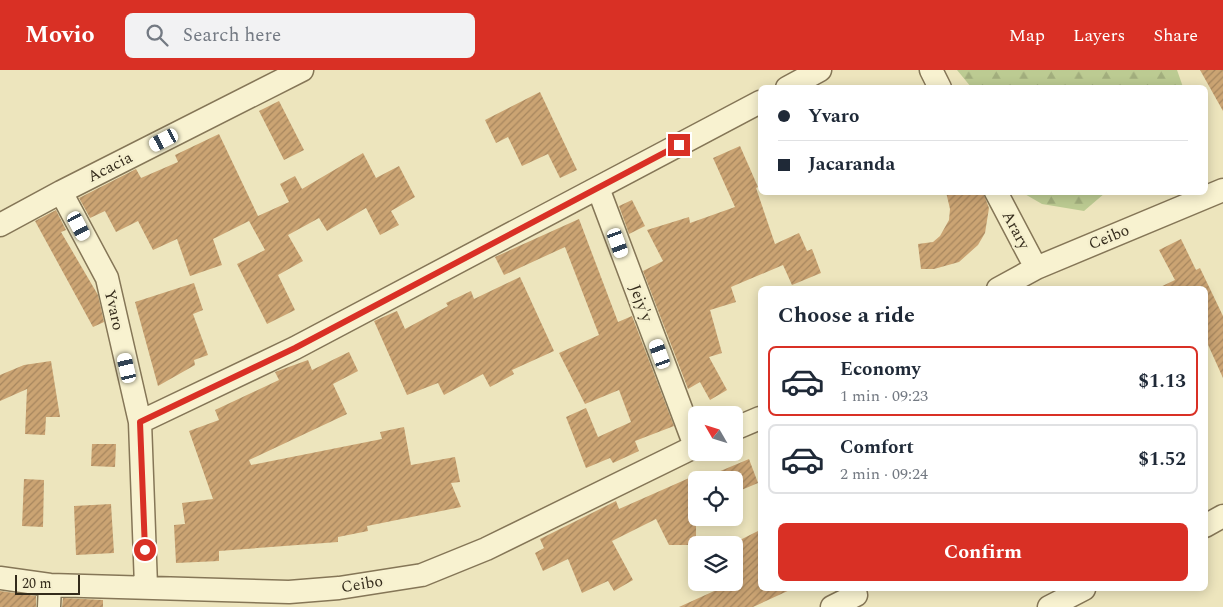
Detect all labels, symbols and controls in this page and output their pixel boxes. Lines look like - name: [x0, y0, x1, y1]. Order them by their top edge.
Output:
- search box: [125, 13, 475, 58]
- text: Movio: [25, 17, 95, 53]
- icon: search: [143, 21, 171, 49]
- text: Search here: [183, 21, 281, 50]
- text: Map: [1009, 22, 1045, 49]
- text: Layers: [1073, 22, 1125, 49]
- text: Share: [1153, 22, 1198, 49]
- text: Yvaro: [808, 102, 859, 131]
- car: [147, 127, 180, 153]
- route end: [668, 134, 690, 156]
- street label: Acacia: [83, 145, 137, 189]
- text: Jacaranda: [808, 150, 895, 179]
- street label: Arary: [996, 207, 1037, 255]
- car: [65, 209, 92, 243]
- street label: Ceibo: [1085, 218, 1133, 256]
- car: [605, 226, 630, 260]
- street label: Jejy'y: [623, 281, 659, 326]
- street label: Yvaro: [98, 287, 130, 333]
- text: Choose a ride: [778, 299, 915, 332]
- car: [647, 337, 672, 371]
- car: [116, 352, 137, 384]
- text: Economy: [840, 355, 921, 384]
- icon: car: [780, 359, 825, 404]
- text: $1.13: [1138, 367, 1186, 396]
- text: 1 min · 09:23: [840, 384, 928, 408]
- north arrow: [688, 406, 742, 461]
- map controls: [688, 406, 743, 591]
- text: Comfort: [840, 433, 914, 462]
- icon: car: [780, 437, 825, 482]
- text: $1.52: [1138, 445, 1186, 474]
- text: 2 min · 09:24: [840, 462, 928, 486]
- button: locate: [688, 471, 743, 526]
- button: Confirm: [778, 523, 1188, 581]
- button: layers: [688, 536, 743, 591]
- route start: [134, 539, 156, 561]
- street label: Ceibo: [339, 569, 385, 599]
- scale bar: [15, 572, 80, 595]
- text: 20 m: [22, 573, 52, 594]

